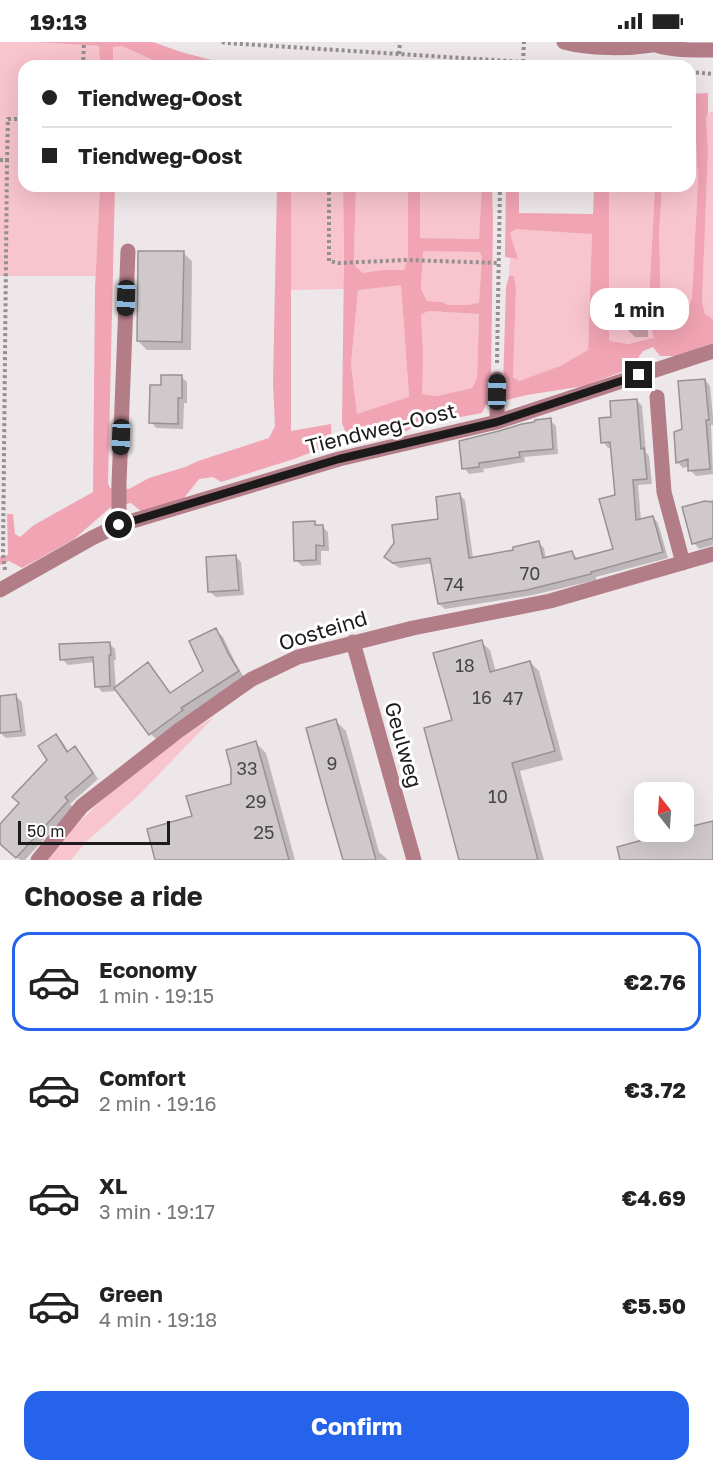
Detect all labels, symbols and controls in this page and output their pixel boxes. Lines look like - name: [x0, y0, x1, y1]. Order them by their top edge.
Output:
- text: 19:13: [30, 8, 87, 35]
- text: Tiendweg-Oost: [78, 84, 242, 111]
- text: Tiendweg-Oost: [78, 142, 242, 169]
- car: [116, 280, 136, 316]
- callout: 1 min: [590, 288, 688, 330]
- text: 1 min: [614, 297, 665, 321]
- route end: [625, 361, 652, 388]
- car: [488, 374, 506, 410]
- street label: Tiendweg-Oost: [303, 397, 459, 459]
- car: [111, 419, 131, 455]
- route start: [105, 511, 132, 538]
- house number: 70: [520, 562, 540, 584]
- house number: 74: [444, 573, 464, 595]
- street label: Oosteind: [275, 604, 370, 656]
- house number: 18: [455, 654, 475, 676]
- house number: 16: [472, 686, 492, 708]
- house number: 47: [503, 687, 523, 709]
- street label: Geulweg: [379, 699, 429, 791]
- house number: 9: [327, 752, 337, 774]
- house number: 33: [236, 757, 258, 779]
- north arrow: [634, 782, 694, 842]
- map controls: [634, 782, 694, 842]
- house number: 10: [488, 785, 508, 807]
- house number: 29: [245, 790, 267, 812]
- scale bar: [18, 818, 170, 846]
- text: 50 m: [27, 821, 64, 841]
- house number: 25: [254, 821, 274, 843]
- text: Choose a ride: [24, 880, 203, 912]
- icon: car: [27, 955, 81, 1009]
- text: Economy: [99, 956, 197, 983]
- text: €2.76: [624, 968, 686, 995]
- text: 1 min · 19:15: [99, 983, 214, 1007]
- icon: car: [27, 1063, 81, 1117]
- text: Comfort: [99, 1064, 186, 1091]
- text: €3.72: [625, 1076, 686, 1103]
- text: 2 min · 19:16: [99, 1091, 217, 1115]
- icon: car: [27, 1171, 81, 1225]
- text: XL: [99, 1172, 127, 1199]
- text: €4.69: [622, 1184, 686, 1211]
- text: 3 min · 19:17: [99, 1199, 215, 1223]
- icon: car: [27, 1279, 81, 1333]
- text: Green: [99, 1280, 163, 1307]
- text: €5.50: [622, 1292, 686, 1319]
- text: 4 min · 19:18: [99, 1307, 217, 1331]
- button: Confirm: [24, 1391, 689, 1460]

